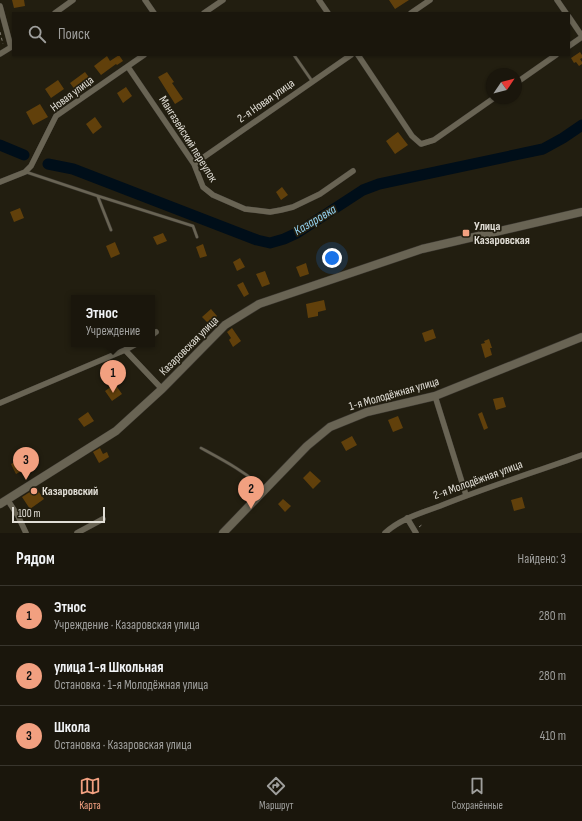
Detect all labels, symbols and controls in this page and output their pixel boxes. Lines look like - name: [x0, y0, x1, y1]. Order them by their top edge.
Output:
- search box: [12, 12, 570, 56]
- icon: search: [26, 23, 48, 45]
- text: Поиск: [58, 25, 90, 44]
- north arrow: [486, 68, 522, 104]
- street label: Новая улица: [47, 73, 97, 115]
- street label: 2-я Новая улица: [234, 76, 298, 126]
- street label: Мангазейский переулок: [155, 93, 221, 185]
- water label: Казаровка: [291, 201, 340, 239]
- place label: Улица Казаровская: [474, 219, 530, 248]
- marker: Улица Казаровская: [461, 228, 471, 238]
- your location: [322, 248, 342, 268]
- popup: [71, 295, 155, 347]
- text: Этнос: [86, 304, 118, 323]
- street label: Казаровская улица: [156, 313, 222, 379]
- text: Учреждение: [86, 323, 140, 339]
- pin: 1: [100, 360, 126, 393]
- street label: 1-я Молодёжная улица: [347, 374, 441, 414]
- pin: 3: [13, 447, 39, 480]
- street label: 2-я Молодёжная улица: [431, 457, 525, 503]
- pin: 2: [238, 476, 264, 509]
- place label: Казаровский: [42, 484, 98, 499]
- marker: Казаровский: [29, 486, 39, 496]
- scale bar: [12, 505, 105, 524]
- text: 100 m: [18, 507, 40, 520]
- text: Рядом: [16, 549, 55, 569]
- text: Найдено: 3: [518, 551, 566, 567]
- text: Этнос: [54, 598, 86, 617]
- text: 1: [26, 608, 32, 624]
- text: 280 m: [539, 608, 566, 624]
- text: Учреждение · Казаровская улица: [54, 617, 200, 633]
- text: улица 1-я Школьная: [54, 658, 163, 677]
- text: 2: [26, 668, 32, 684]
- text: 280 m: [539, 668, 566, 684]
- text: Остановка · 1-я Молодёжная улица: [54, 677, 208, 693]
- text: Школа: [54, 718, 90, 737]
- text: 3: [26, 728, 32, 744]
- text: 410 m: [540, 728, 566, 744]
- text: Остановка · Казаровская улица: [54, 737, 192, 753]
- tab: Карта: [79, 775, 101, 812]
- tab: Маршрут: [259, 775, 294, 812]
- tab: Сохранённые: [452, 775, 503, 812]

